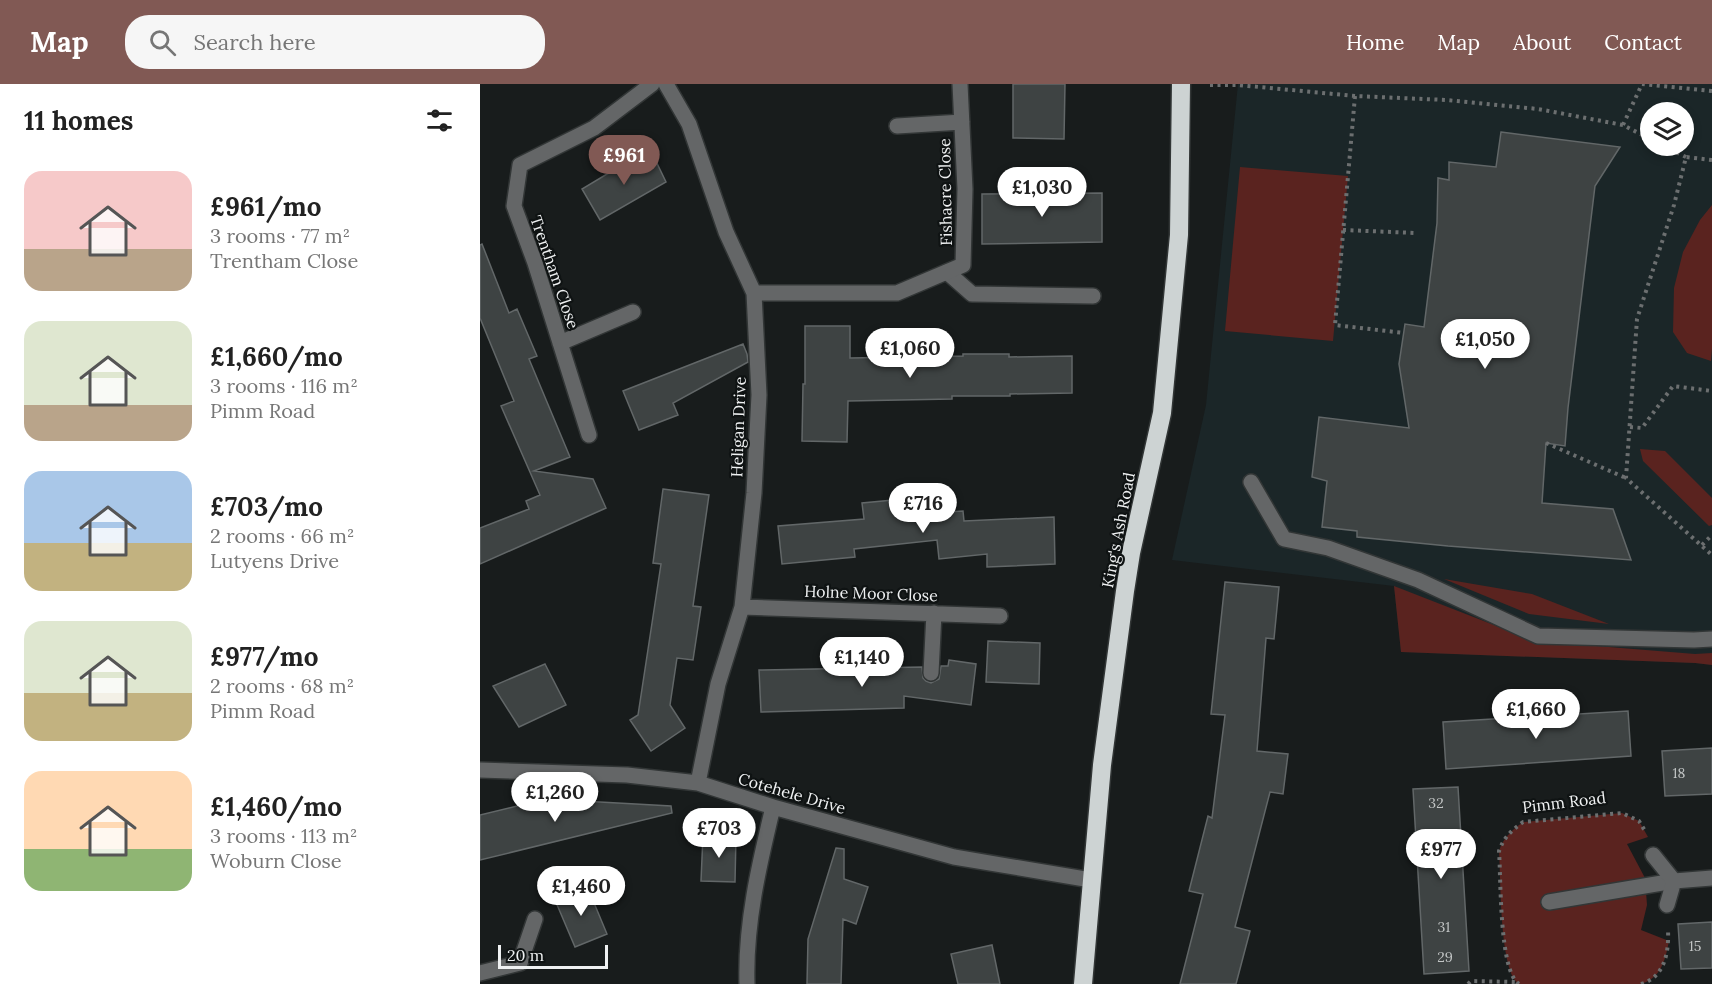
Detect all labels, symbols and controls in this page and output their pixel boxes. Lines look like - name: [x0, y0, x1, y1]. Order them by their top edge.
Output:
- search box: [125, 15, 545, 69]
- text: Map: [30, 24, 89, 60]
- icon: search: [146, 26, 179, 59]
- text: Search here: [194, 28, 316, 56]
- text: Home: [1346, 29, 1404, 56]
- text: Map: [1437, 29, 1480, 56]
- text: About: [1513, 29, 1571, 56]
- text: Contact: [1604, 29, 1682, 56]
- map controls: [1640, 102, 1694, 156]
- button: layers: [1640, 102, 1694, 156]
- text: 11 homes: [24, 104, 133, 137]
- icon: filters: [423, 104, 456, 137]
- pin: £961: [588, 135, 660, 186]
- street label: Fishacre Close: [934, 138, 956, 246]
- text: £961: [603, 142, 645, 167]
- pin: £1,030: [993, 167, 1091, 218]
- text: £1,030: [1012, 174, 1072, 199]
- text: £961/mo: [210, 190, 321, 223]
- icon: home: [72, 195, 144, 267]
- street label: Trentham Close: [526, 213, 584, 332]
- text: 3 rooms · 77 m²: [210, 223, 350, 248]
- text: Trentham Close: [210, 248, 358, 273]
- pin: £1,050: [1436, 319, 1534, 370]
- text: £1,050: [1455, 326, 1515, 351]
- pin: £1,060: [861, 328, 959, 379]
- text: £1,060: [879, 335, 941, 360]
- text: £1,660/mo: [210, 340, 343, 373]
- icon: home: [72, 345, 144, 417]
- text: 3 rooms · 116 m²: [210, 373, 358, 398]
- street label: Heligan Drive: [726, 376, 750, 478]
- text: Pimm Road: [210, 398, 315, 423]
- street label: King's Ash Road: [1097, 470, 1139, 589]
- pin: £716: [887, 483, 959, 534]
- text: £703/mo: [210, 490, 323, 523]
- text: £716: [903, 490, 943, 515]
- icon: home: [72, 495, 144, 567]
- text: 2 rooms · 66 m²: [210, 523, 355, 548]
- text: Lutyens Drive: [210, 548, 339, 573]
- street label: Holne Moor Close: [804, 581, 939, 605]
- pin: £1,140: [813, 637, 911, 688]
- text: £977/mo: [210, 640, 318, 673]
- text: £1,140: [834, 644, 890, 669]
- icon: home: [72, 645, 144, 717]
- text: 2 rooms · 68 m²: [210, 673, 354, 698]
- pin: £1,660: [1487, 689, 1585, 740]
- text: £1,660: [1506, 696, 1566, 721]
- text: Pimm Road: [210, 698, 315, 723]
- house number: 18: [1673, 764, 1686, 782]
- street label: Cotehele Drive: [736, 768, 848, 818]
- pin: £1,260: [506, 772, 604, 823]
- text: £1,260: [525, 779, 585, 804]
- street label: Pimm Road: [1521, 787, 1607, 817]
- text: £1,460/mo: [210, 790, 342, 823]
- house number: 32: [1428, 794, 1444, 812]
- icon: home: [72, 795, 144, 867]
- pin: £703: [683, 808, 755, 859]
- text: £703: [697, 815, 741, 840]
- text: 3 rooms · 113 m²: [210, 823, 358, 848]
- pin: £977: [1405, 829, 1477, 880]
- text: £977: [1420, 836, 1462, 861]
- text: Woburn Close: [210, 848, 342, 873]
- pin: £1,460: [532, 866, 630, 917]
- text: £1,460: [551, 873, 611, 898]
- house number: 31: [1438, 918, 1450, 936]
- house number: 15: [1689, 937, 1701, 955]
- scale bar: [498, 942, 608, 970]
- text: 20 m: [507, 945, 544, 965]
- house number: 29: [1437, 948, 1453, 966]

